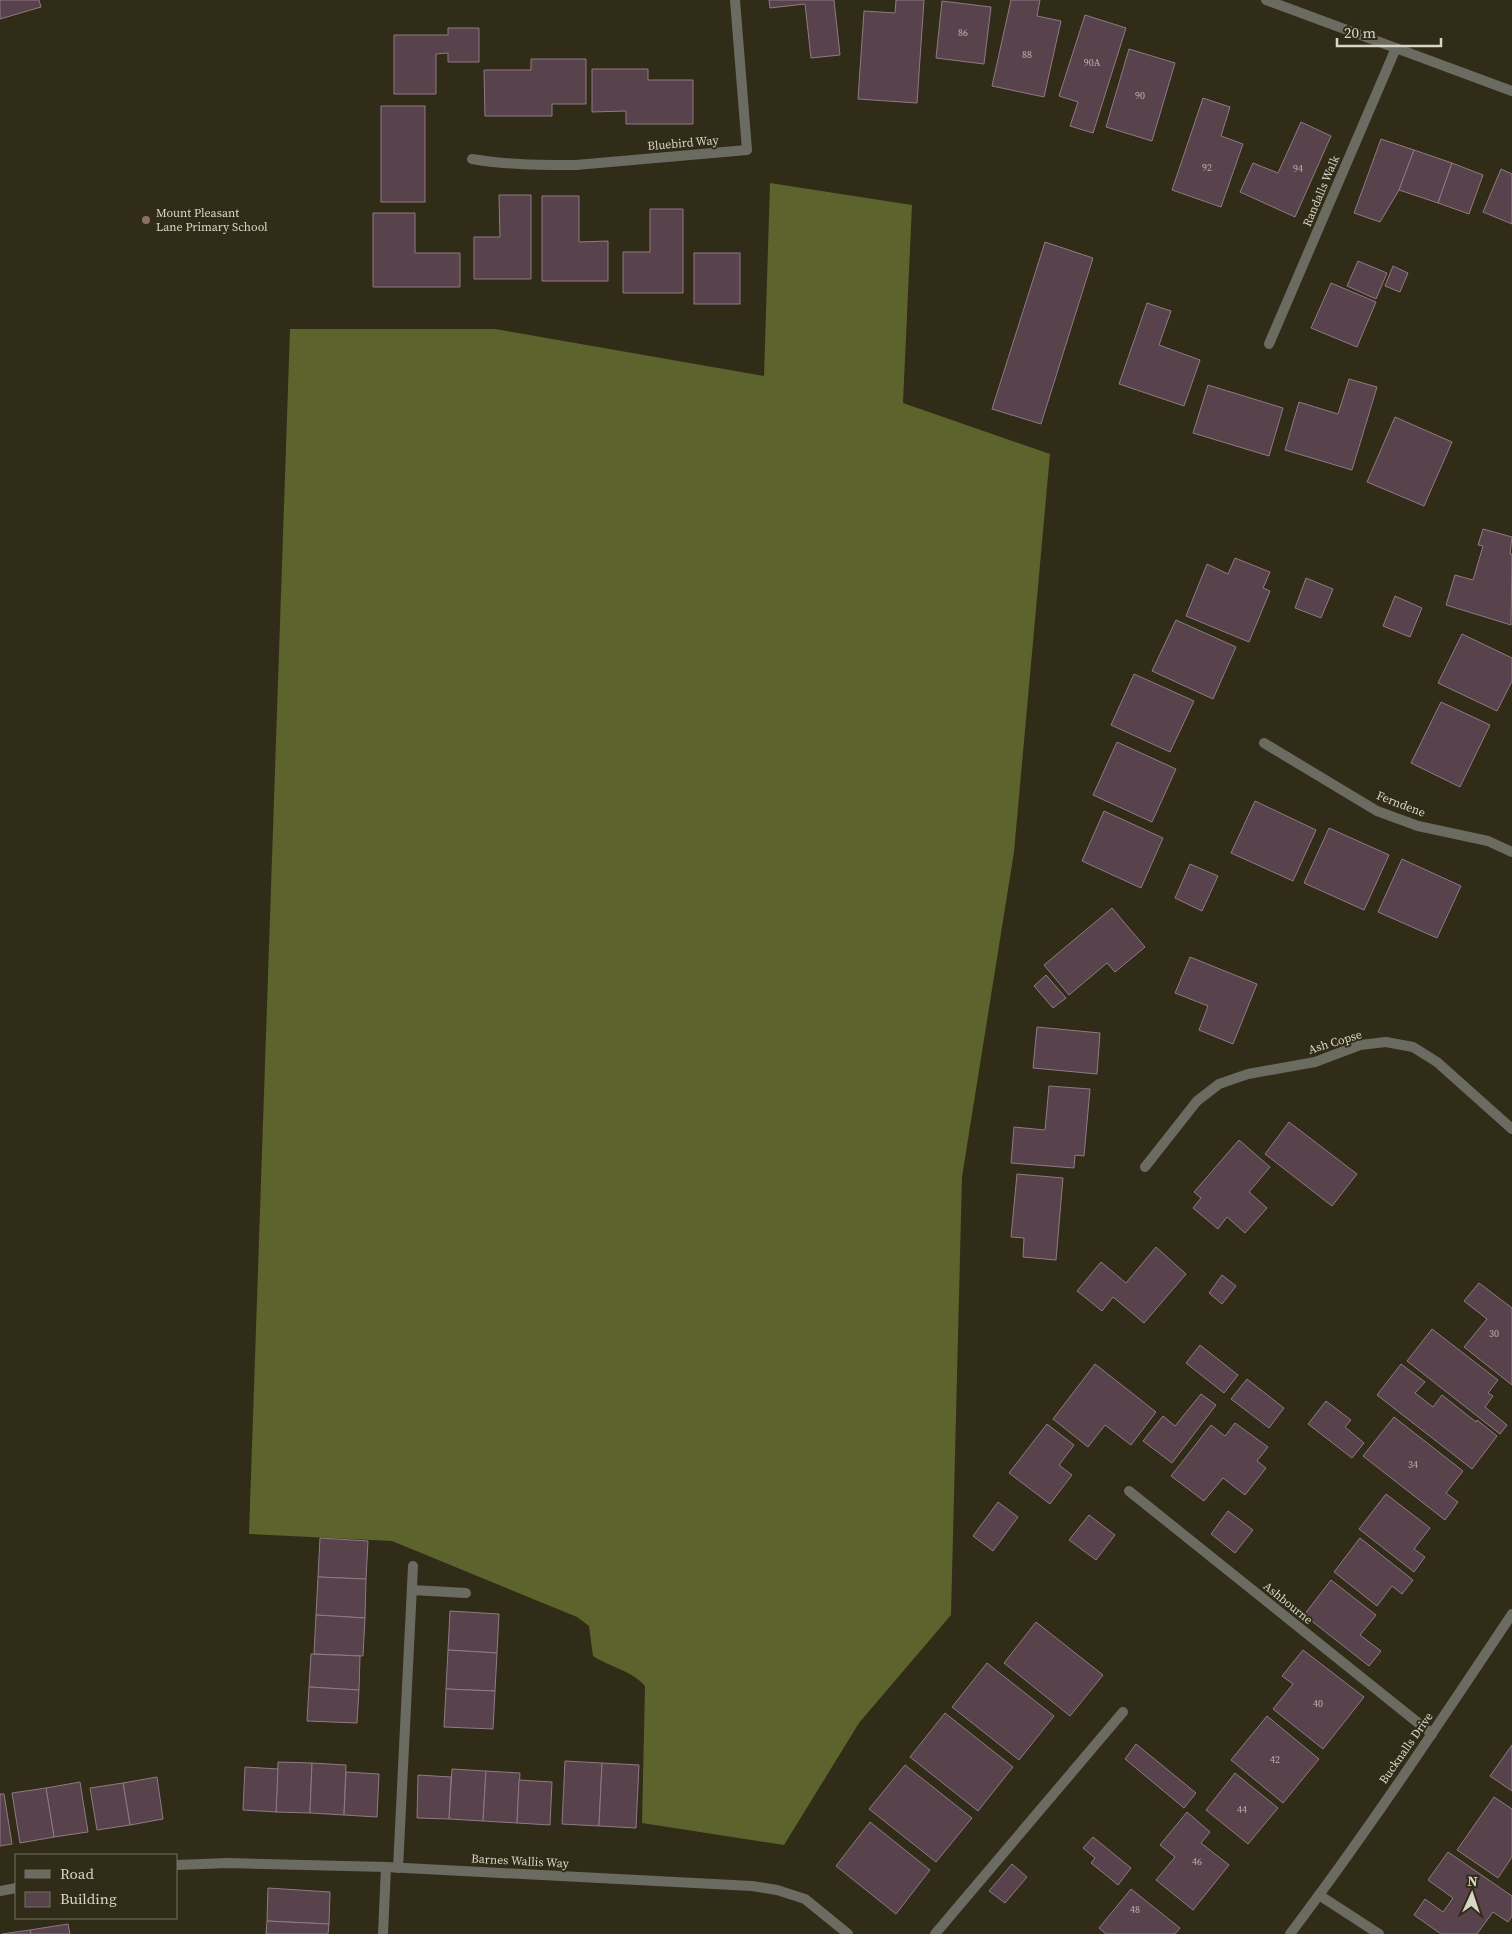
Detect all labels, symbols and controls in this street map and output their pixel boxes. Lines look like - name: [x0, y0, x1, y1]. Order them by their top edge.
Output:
- scale bar: [1337, 15, 1441, 47]
- text: 20 m: [1344, 22, 1376, 43]
- house number: 86: [958, 26, 968, 39]
- house number: 88: [1022, 48, 1032, 61]
- house number: 90A: [1084, 56, 1101, 69]
- house number: 90: [1135, 89, 1145, 102]
- street label: Bluebird Way: [647, 132, 720, 154]
- street label: Randalls Walk: [1299, 153, 1343, 229]
- house number: 92: [1202, 161, 1212, 174]
- house number: 94: [1293, 162, 1303, 175]
- place label: Mount Pleasant Lane Primary School: [156, 205, 268, 235]
- marker: Mount Pleasant Lane Primary School: [140, 214, 152, 226]
- street label: Ferndene: [1374, 787, 1428, 821]
- street label: Ash Copse: [1306, 1026, 1364, 1058]
- house number: 30: [1489, 1327, 1499, 1340]
- house number: 34: [1408, 1458, 1418, 1471]
- street label: Ashbourne: [1260, 1578, 1316, 1628]
- house number: 40: [1313, 1697, 1323, 1710]
- street label: Bucknalls Drive: [1375, 1709, 1437, 1787]
- house number: 42: [1270, 1753, 1280, 1766]
- house number: 44: [1237, 1803, 1247, 1816]
- street label: Barnes Wallis Way: [471, 1850, 570, 1872]
- legend: [15, 1854, 178, 1919]
- house number: 46: [1192, 1855, 1202, 1868]
- text: Road: [60, 1863, 94, 1884]
- north arrow: [1447, 1869, 1497, 1919]
- text: N: [1467, 1871, 1478, 1891]
- text: Building: [60, 1888, 117, 1909]
- house number: 48: [1130, 1903, 1140, 1916]

